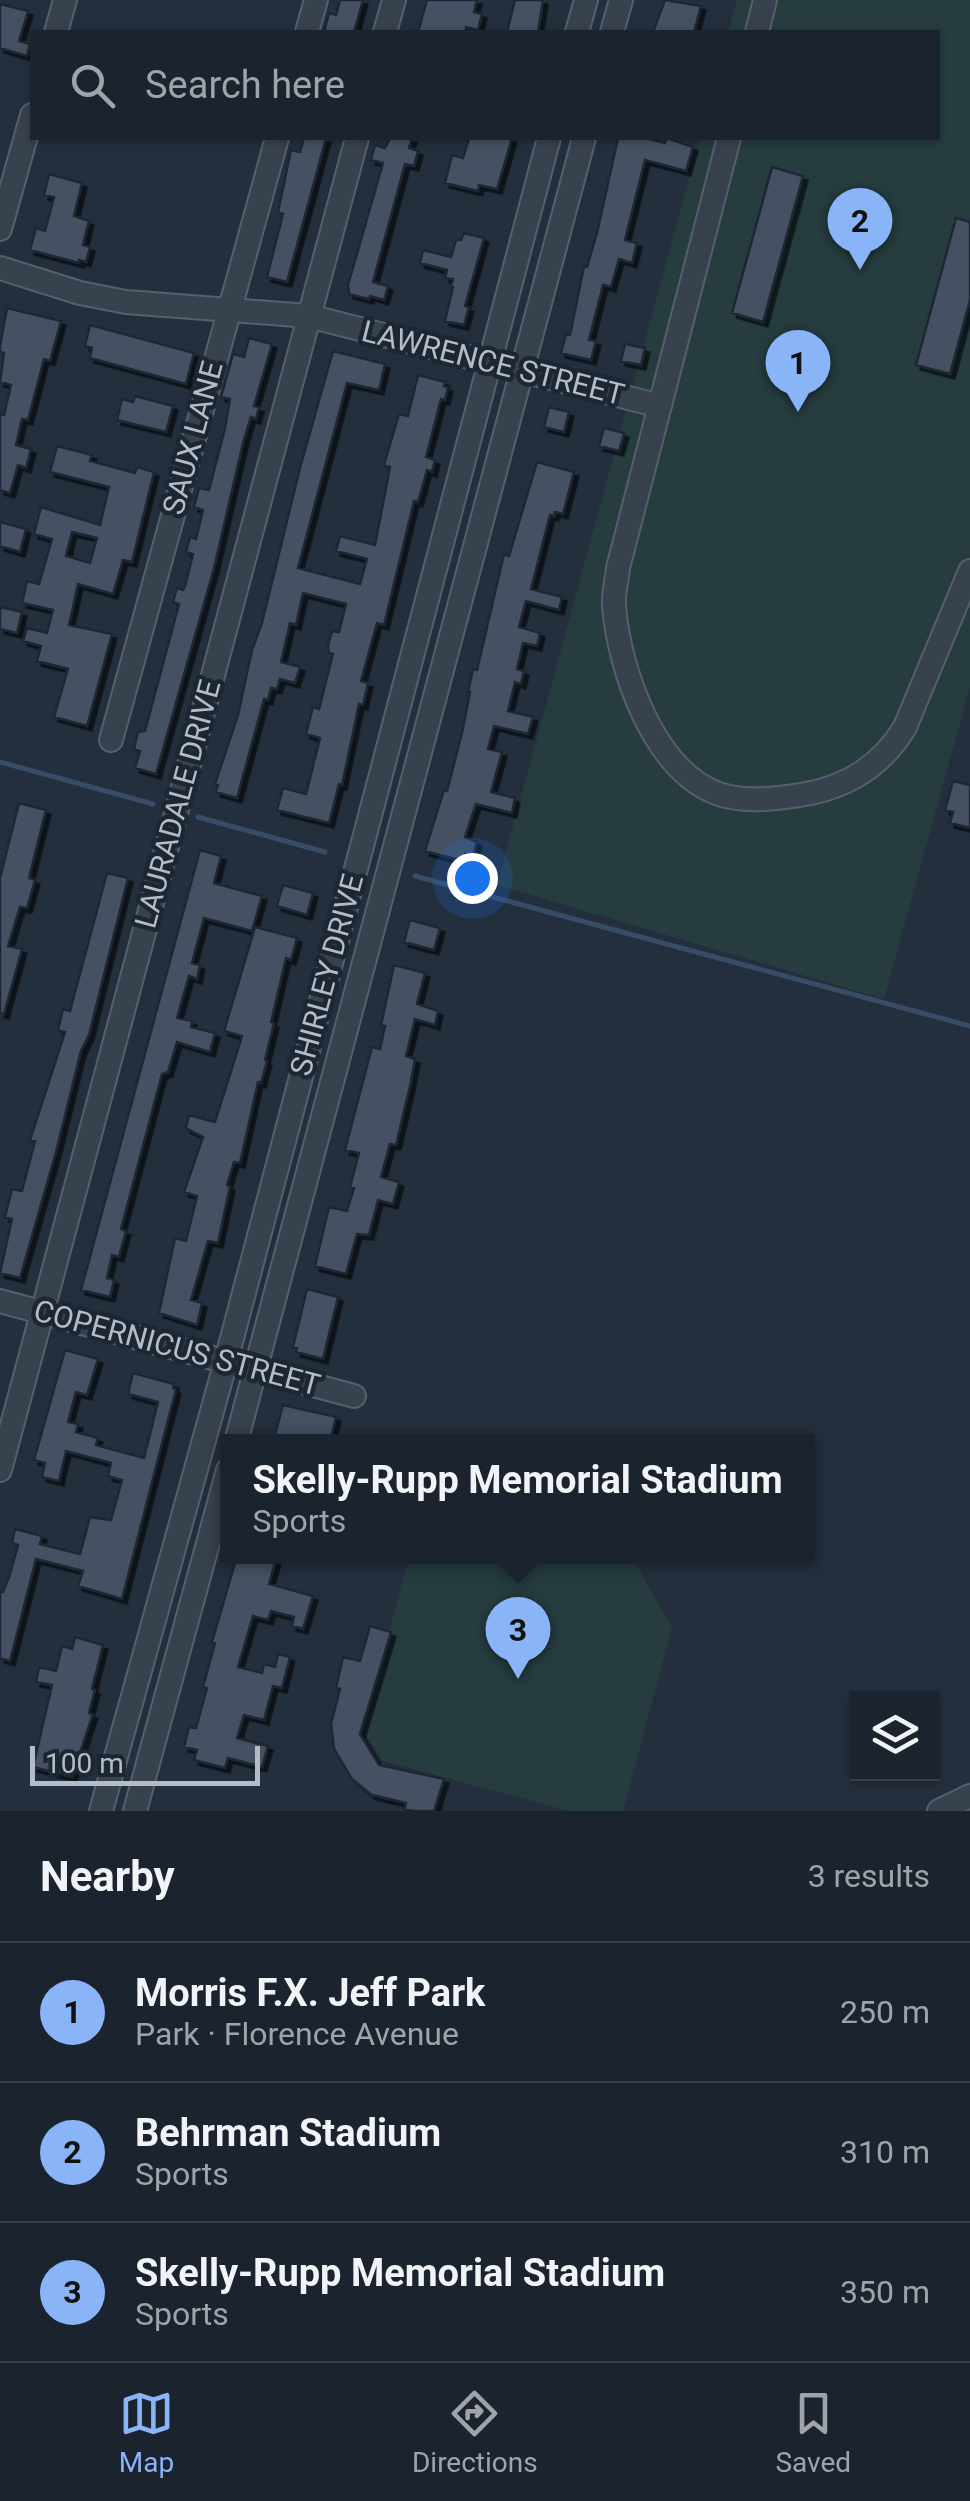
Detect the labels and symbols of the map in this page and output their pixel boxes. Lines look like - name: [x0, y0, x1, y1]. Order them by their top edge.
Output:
- pin: 2: [828, 188, 892, 270]
- street label: LAWRENCE STREET: [358, 313, 628, 412]
- pin: 1: [766, 330, 830, 412]
- street label: SAUX LANE: [155, 357, 230, 518]
- street label: LAURADALE DRIVE: [128, 676, 227, 932]
- your location: [447, 853, 498, 904]
- street label: SHIRLEY DRIVE: [283, 870, 370, 1079]
- street label: COPERNICUS STREET: [30, 1292, 324, 1403]
- pin: 3: [486, 1596, 550, 1679]
- scale bar: [30, 1741, 260, 1786]

